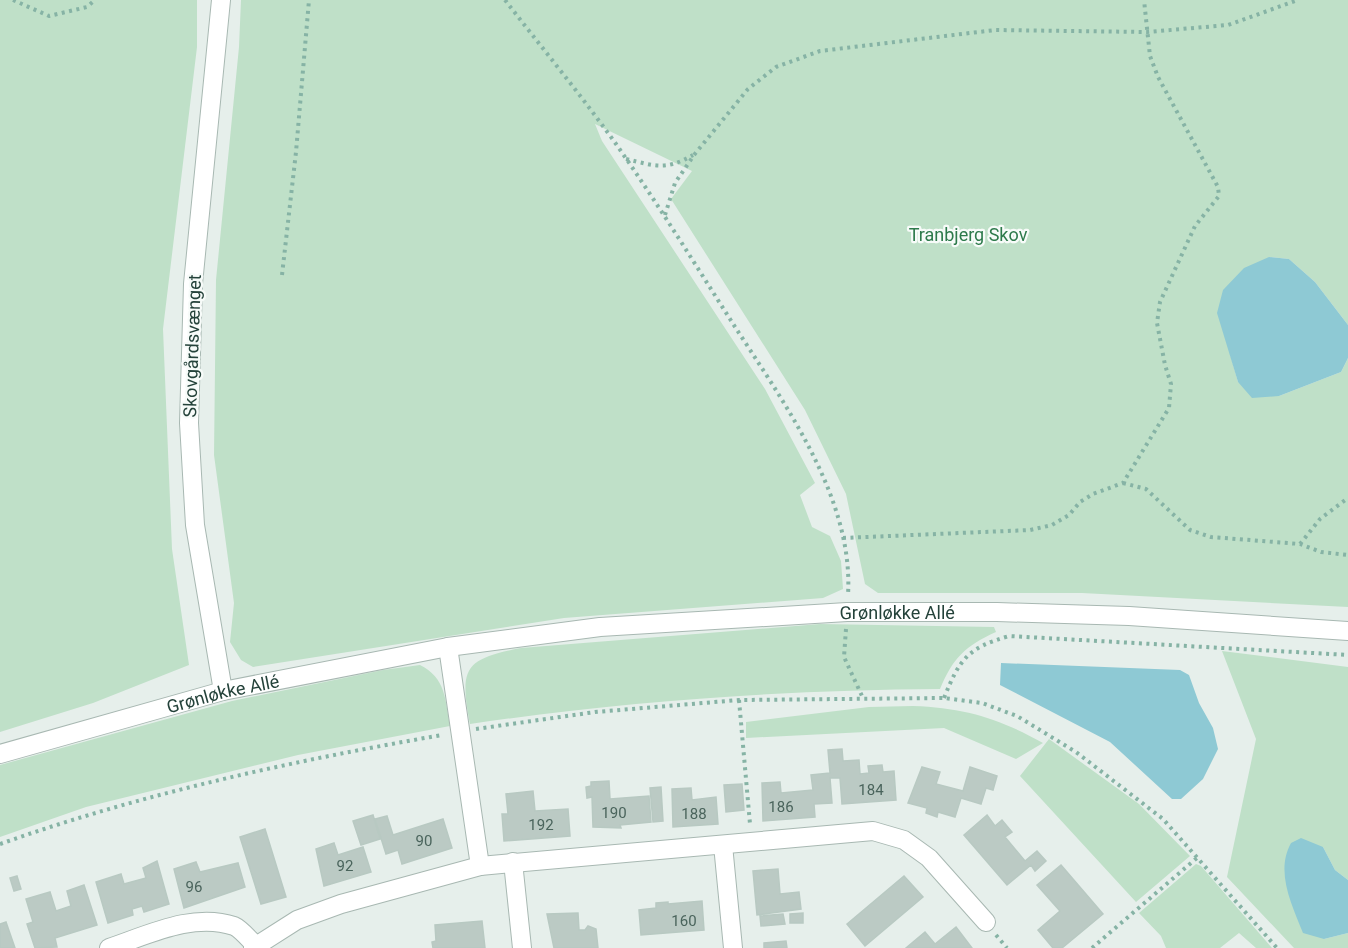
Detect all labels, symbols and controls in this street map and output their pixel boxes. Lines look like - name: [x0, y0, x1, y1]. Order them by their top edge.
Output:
- park label: Tranbjerg Skov: [909, 224, 1028, 245]
- street label: Skovgårdsvænget: [179, 274, 205, 418]
- street label: Grønløkke Allé: [839, 601, 955, 623]
- street label: Grønløkke Allé: [164, 670, 281, 717]
- house number: 184: [858, 781, 884, 799]
- house number: 186: [768, 798, 794, 816]
- house number: 190: [601, 804, 627, 822]
- house number: 188: [681, 805, 707, 823]
- house number: 192: [528, 816, 554, 834]
- house number: 90: [416, 832, 432, 850]
- house number: 92: [337, 857, 353, 875]
- house number: 96: [186, 878, 202, 896]
- house number: 160: [671, 912, 697, 930]

